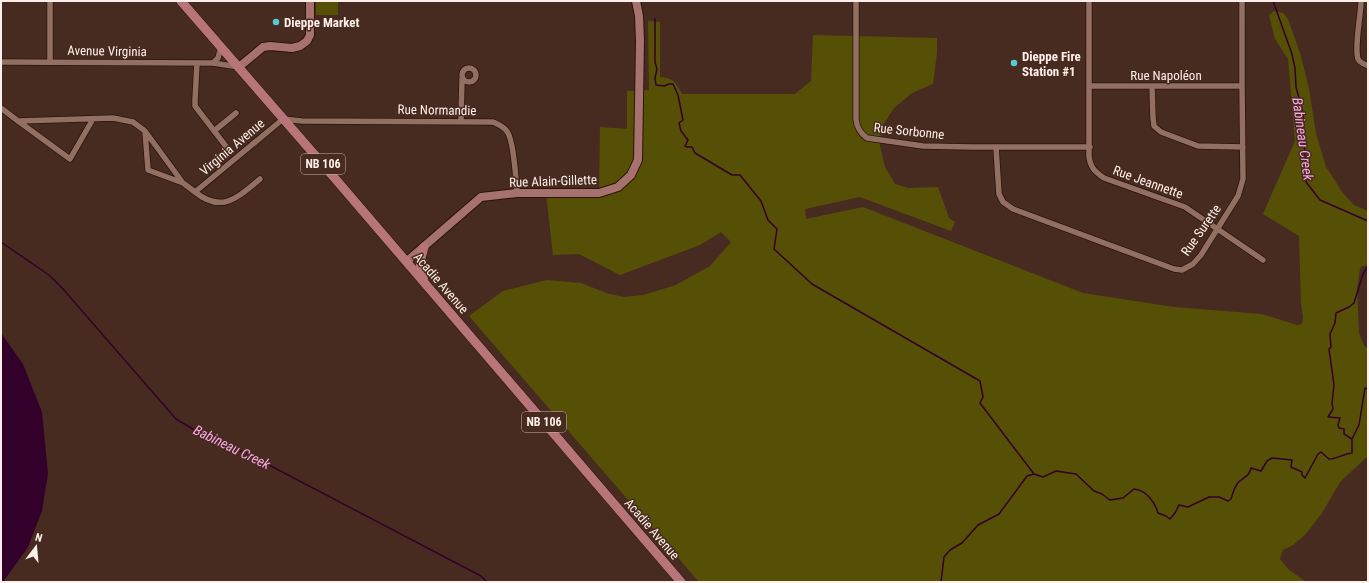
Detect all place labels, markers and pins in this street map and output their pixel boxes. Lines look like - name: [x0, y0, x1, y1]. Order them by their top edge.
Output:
- place label: Dieppe Market: [284, 15, 360, 30]
- marker: Dieppe Market: [271, 17, 281, 27]
- place label: Dieppe Fire Station #1: [1022, 49, 1081, 79]
- marker: Dieppe Fire Station #1: [1009, 58, 1019, 68]

